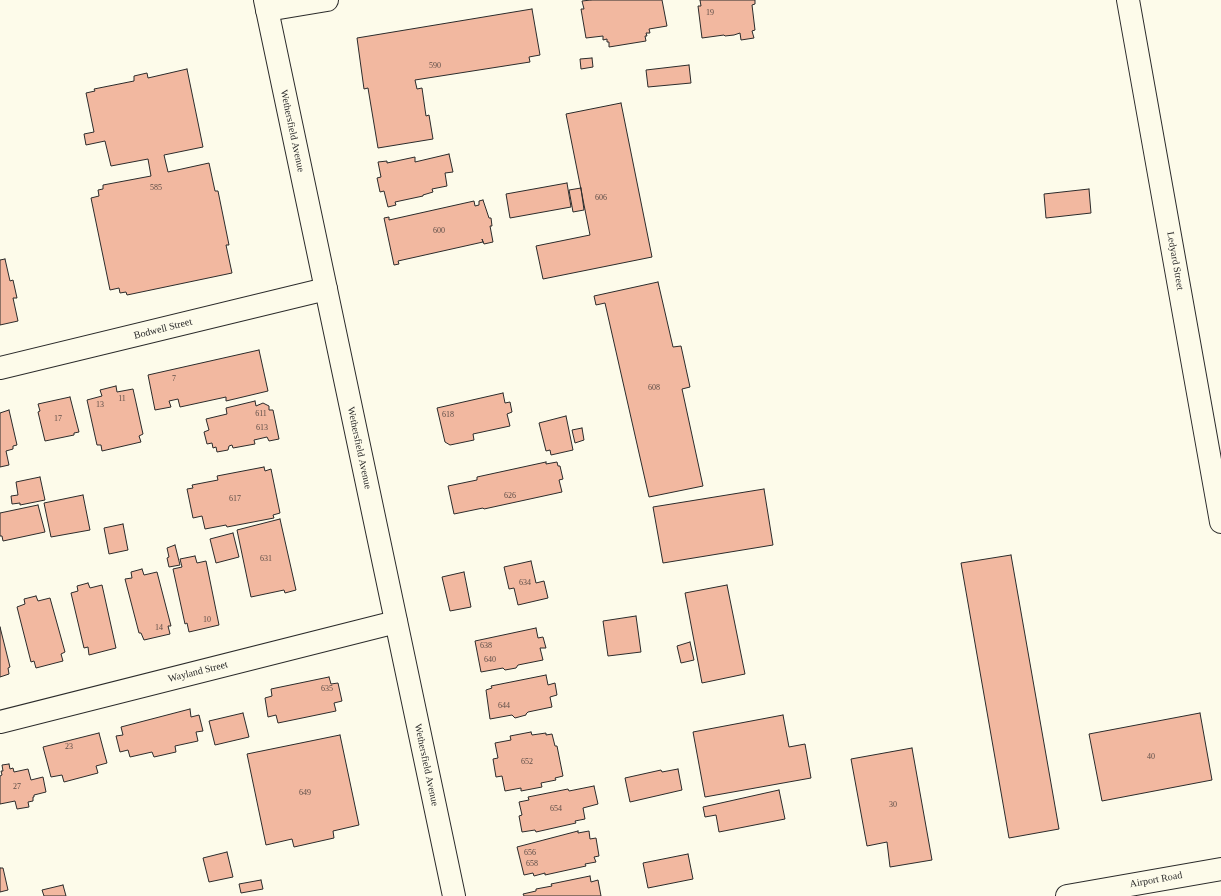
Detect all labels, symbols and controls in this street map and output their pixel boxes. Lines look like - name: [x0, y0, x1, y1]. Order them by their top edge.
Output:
- house number: 19: [706, 8, 714, 18]
- house number: 590: [429, 61, 441, 71]
- street label: Wethersfield Avenue: [277, 89, 307, 173]
- house number: 585: [150, 183, 162, 193]
- house number: 606: [595, 193, 607, 203]
- house number: 600: [433, 226, 445, 236]
- street label: Ledyard Street: [1164, 231, 1186, 291]
- street label: Bodwell Street: [133, 316, 193, 342]
- house number: 7: [172, 374, 176, 384]
- house number: 608: [648, 383, 660, 393]
- house number: 11: [118, 394, 126, 404]
- house number: 13: [96, 400, 104, 410]
- street label: Wethersfield Avenue: [344, 406, 374, 490]
- house number: 611: [255, 409, 267, 419]
- house number: 618: [442, 410, 454, 420]
- house number: 17: [54, 414, 62, 424]
- house number: 613: [256, 423, 268, 433]
- house number: 626: [504, 491, 516, 501]
- house number: 617: [229, 494, 241, 504]
- house number: 631: [260, 554, 272, 564]
- house number: 634: [519, 578, 531, 588]
- house number: 10: [203, 615, 211, 625]
- house number: 14: [155, 623, 163, 633]
- house number: 638: [480, 641, 492, 651]
- house number: 640: [484, 655, 496, 665]
- street label: Wayland Street: [167, 659, 229, 685]
- house number: 635: [321, 684, 333, 694]
- house number: 644: [498, 701, 510, 711]
- street label: Wethersfield Avenue: [411, 723, 441, 807]
- house number: 23: [65, 742, 73, 752]
- house number: 40: [1147, 752, 1155, 762]
- house number: 652: [521, 757, 533, 767]
- house number: 27: [13, 782, 21, 792]
- house number: 649: [299, 788, 311, 798]
- house number: 30: [889, 800, 897, 810]
- house number: 654: [550, 804, 562, 814]
- house number: 656: [524, 848, 536, 858]
- house number: 658: [526, 859, 538, 869]
- street label: Airport Road: [1129, 869, 1183, 891]

